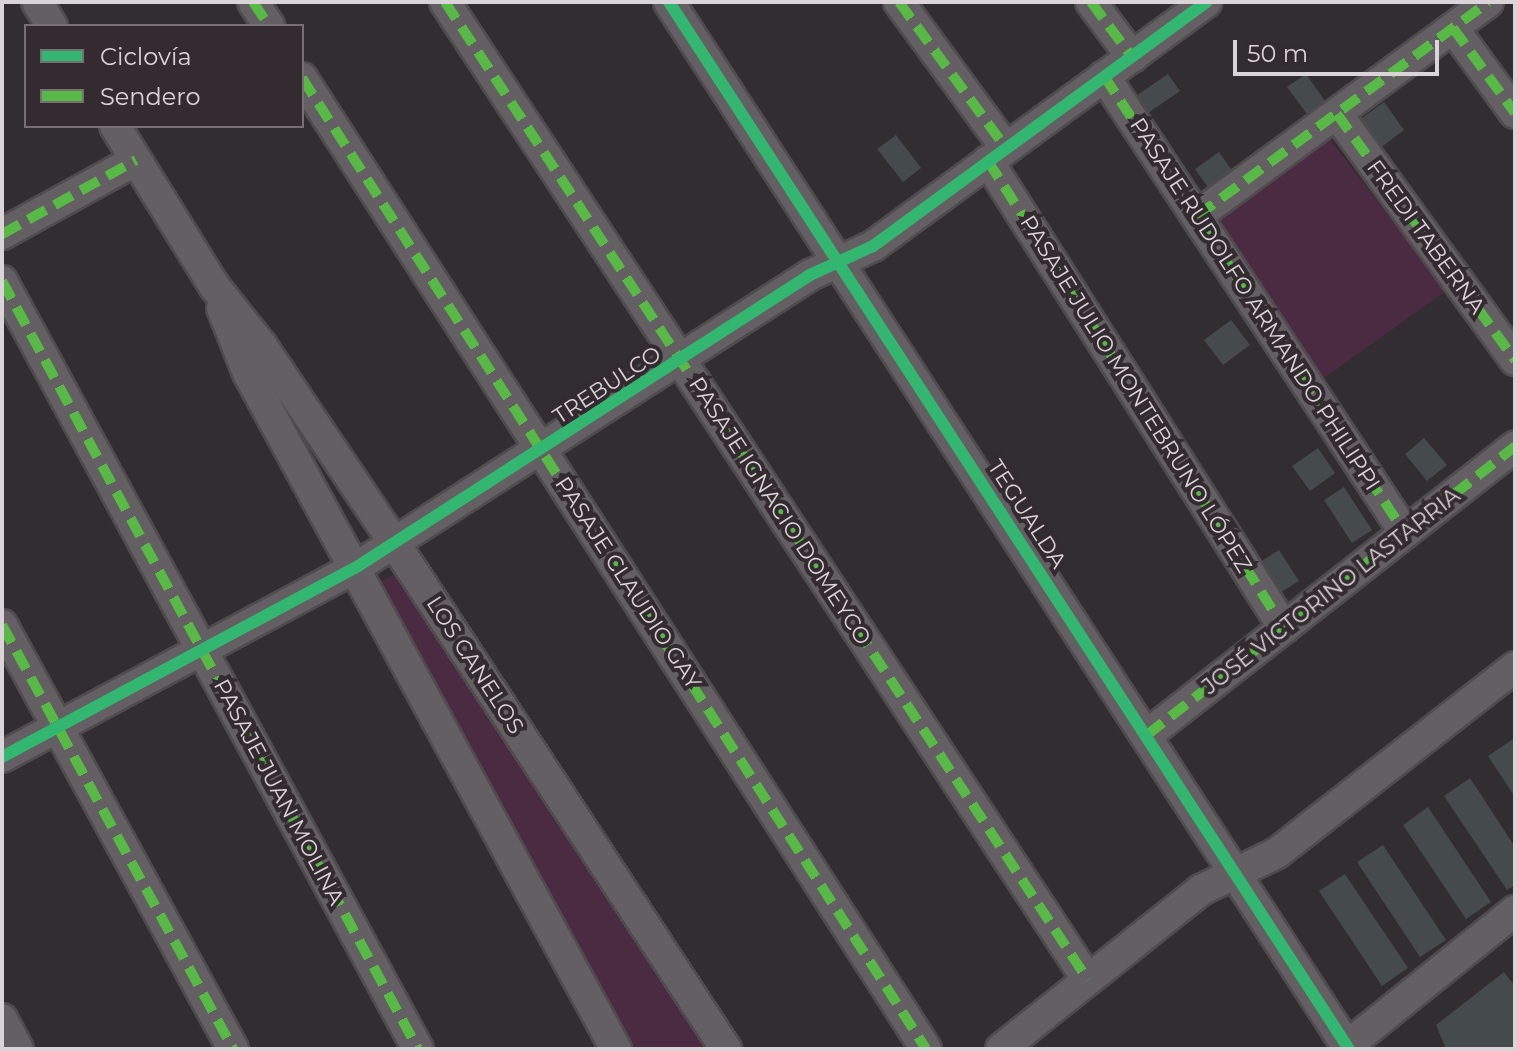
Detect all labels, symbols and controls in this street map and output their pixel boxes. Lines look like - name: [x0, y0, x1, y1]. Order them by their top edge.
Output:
- legend: [24, 24, 304, 128]
- scale bar: [1237, 24, 1443, 74]
- text: 50 m: [1247, 39, 1308, 68]
- text: Ciclovía: [100, 42, 192, 71]
- text: Sendero: [100, 82, 201, 111]
- street label: PASAJE RUDOLFO ARMANDO PHILIPPI: [1124, 113, 1386, 495]
- street label: FREDI TABERNA: [1361, 155, 1491, 319]
- street label: PASAJE JULIO MONTEBRUNO LÓPEZ: [1014, 210, 1258, 578]
- street label: TREBULCO: [548, 340, 666, 430]
- street label: PASAJE IGNACIO DOMEYCO: [683, 372, 877, 650]
- street label: TEGUALDA: [982, 455, 1072, 573]
- street label: PASAJE CLAUDIO GAY: [549, 472, 707, 694]
- street label: JOSÉ VICTORINO LASTARRIA: [1197, 482, 1465, 700]
- street label: LOS CANELOS: [421, 591, 529, 739]
- street label: PASAJE JUAN MOLINA: [208, 675, 350, 909]

